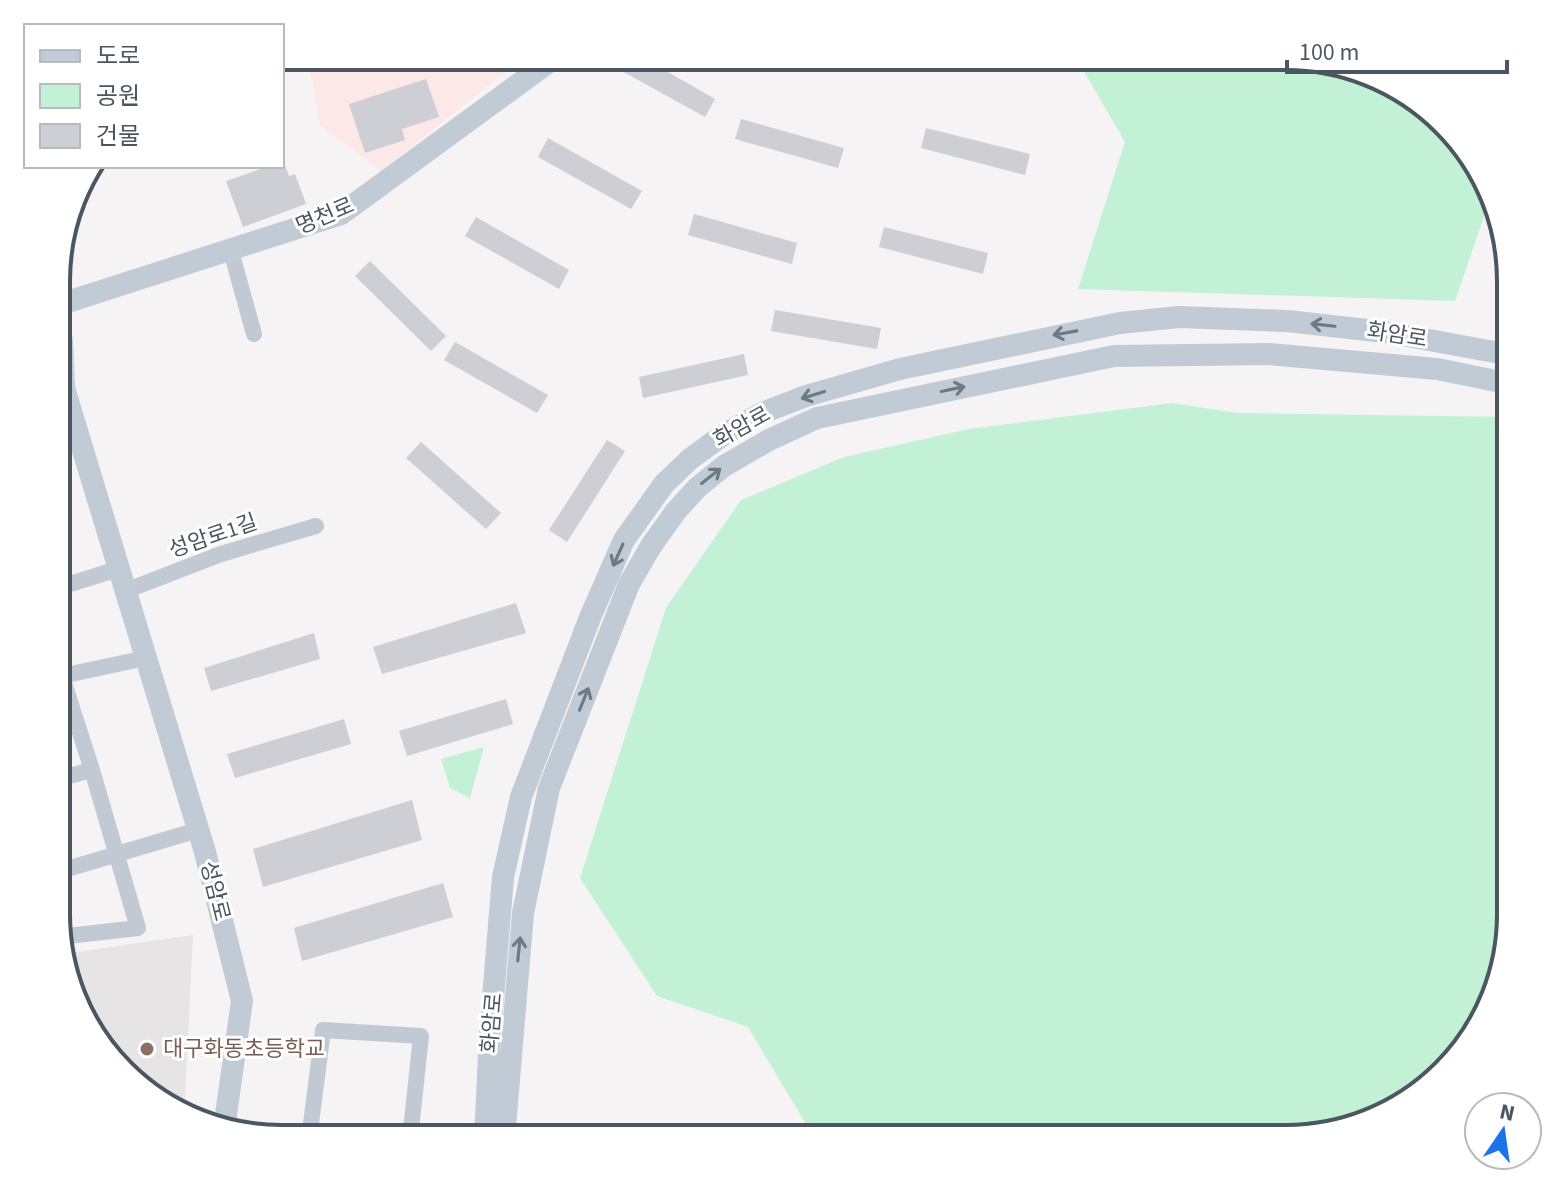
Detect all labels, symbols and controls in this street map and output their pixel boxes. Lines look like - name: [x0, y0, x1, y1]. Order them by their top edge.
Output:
- legend: [24, 24, 284, 168]
- scale bar: [1287, 24, 1507, 74]
- text: 100 m: [1299, 35, 1359, 70]
- text: 도로: [96, 39, 140, 74]
- text: 공원: [96, 79, 140, 114]
- text: 건물: [96, 119, 140, 154]
- street label: 명천로: [291, 189, 359, 243]
- street label: 화암로: [1365, 314, 1429, 356]
- one-way arrow: [1311, 317, 1337, 332]
- one-way arrow: [1053, 327, 1078, 342]
- one-way arrow: [940, 381, 965, 396]
- one-way arrow: [800, 388, 826, 403]
- street label: 화암로: [708, 398, 776, 456]
- one-way arrow: [700, 468, 721, 485]
- street label: 성암로1길: [164, 506, 262, 566]
- one-way arrow: [610, 542, 625, 566]
- one-way arrow: [578, 687, 592, 712]
- street label: 성암로: [192, 858, 238, 924]
- one-way arrow: [511, 936, 526, 963]
- street label: 화암로: [473, 991, 511, 1055]
- place label: 대구화동초등학교: [163, 1033, 325, 1065]
- marker: 대구화동초등학교: [138, 1040, 156, 1058]
- north arrow: [1463, 1091, 1543, 1171]
- text: N: [1497, 1095, 1518, 1130]

